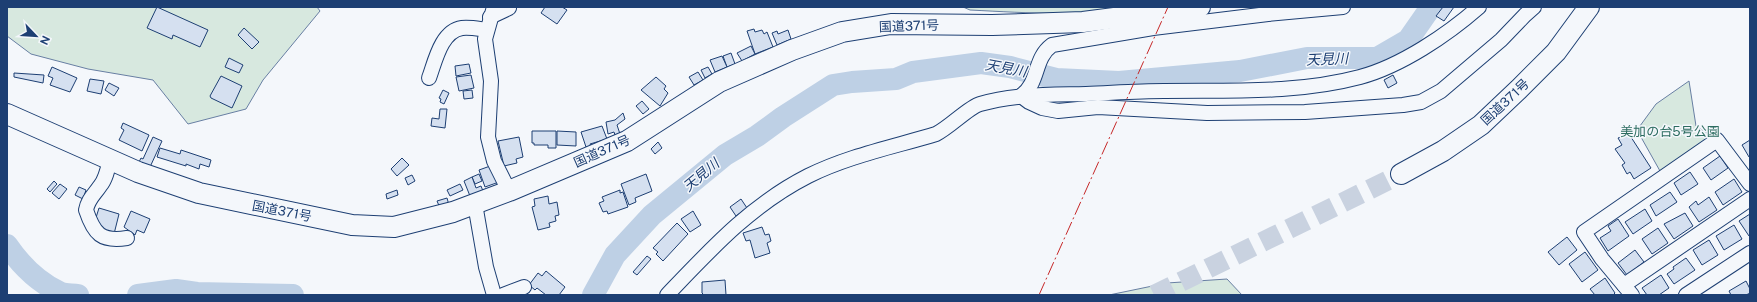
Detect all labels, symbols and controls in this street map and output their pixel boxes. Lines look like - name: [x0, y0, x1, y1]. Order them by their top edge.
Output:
- north arrow: [16, 16, 56, 56]
- street label: 国道371号: [879, 17, 939, 35]
- text: N: [38, 34, 52, 47]
- water label: 天見川: [1306, 50, 1350, 68]
- water label: 天見川: [984, 56, 1030, 80]
- street label: 国道371号: [1478, 76, 1532, 128]
- park label: 美加の台5号公園: [1620, 124, 1720, 139]
- street label: 国道371号: [571, 132, 633, 170]
- water label: 天見川: [680, 154, 724, 195]
- street label: 国道371号: [251, 198, 313, 224]

